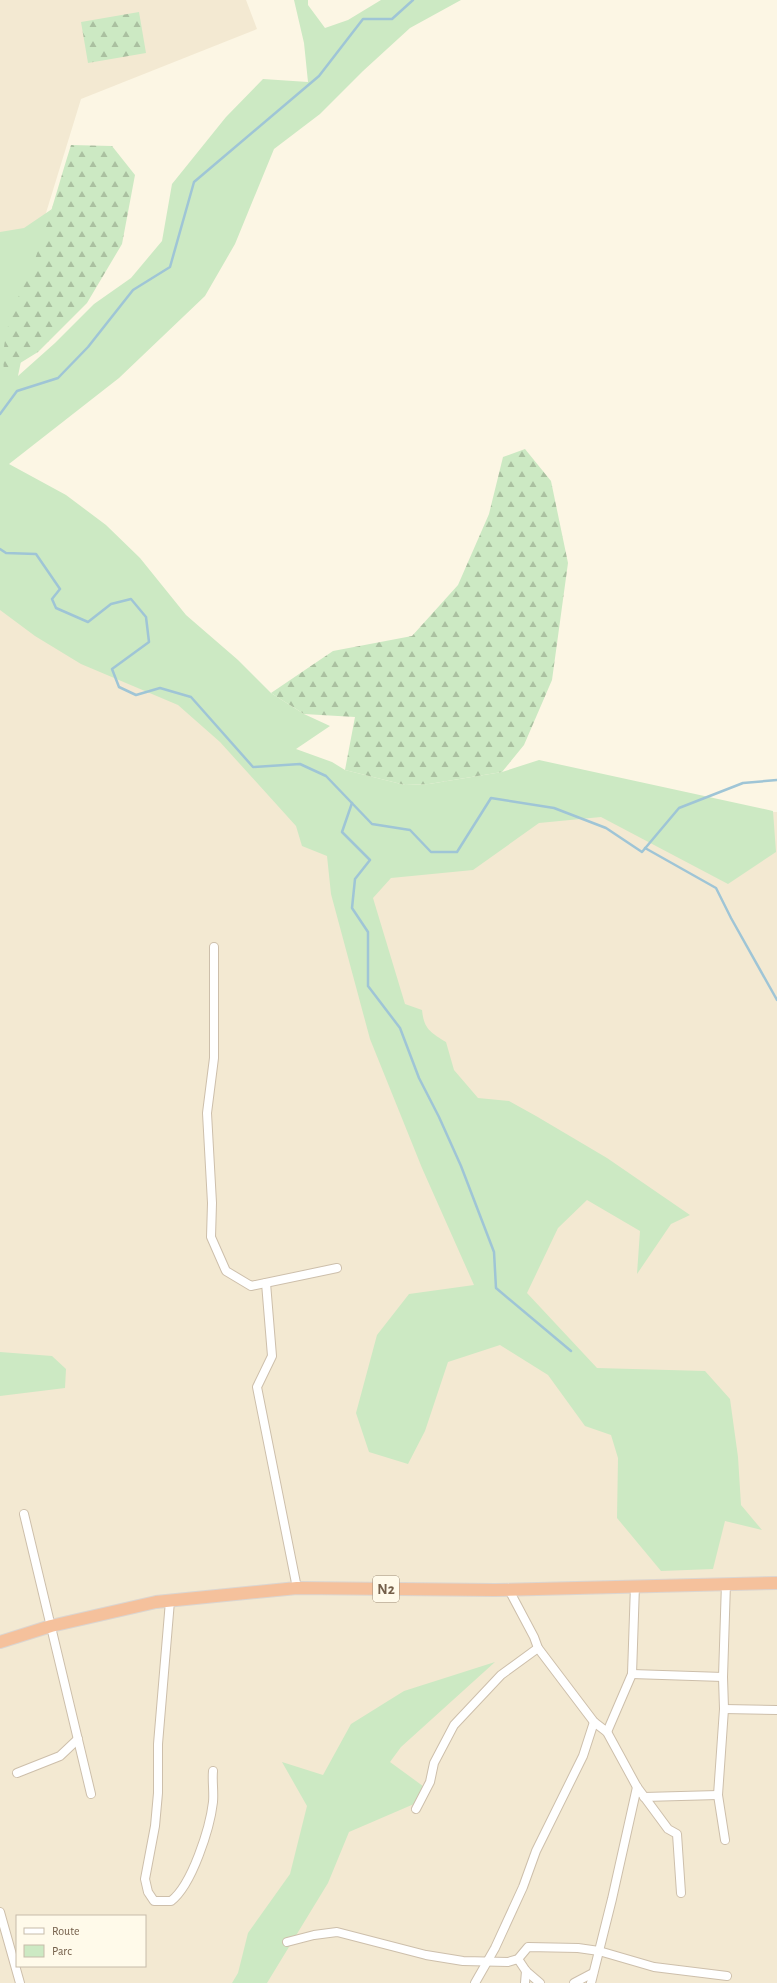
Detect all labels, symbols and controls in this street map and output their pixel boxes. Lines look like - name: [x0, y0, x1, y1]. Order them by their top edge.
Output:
- road number: N2: [373, 1576, 399, 1602]
- legend: [16, 1915, 146, 1967]
- text: Route: [52, 1925, 79, 1937]
- text: Parc: [52, 1945, 72, 1957]

